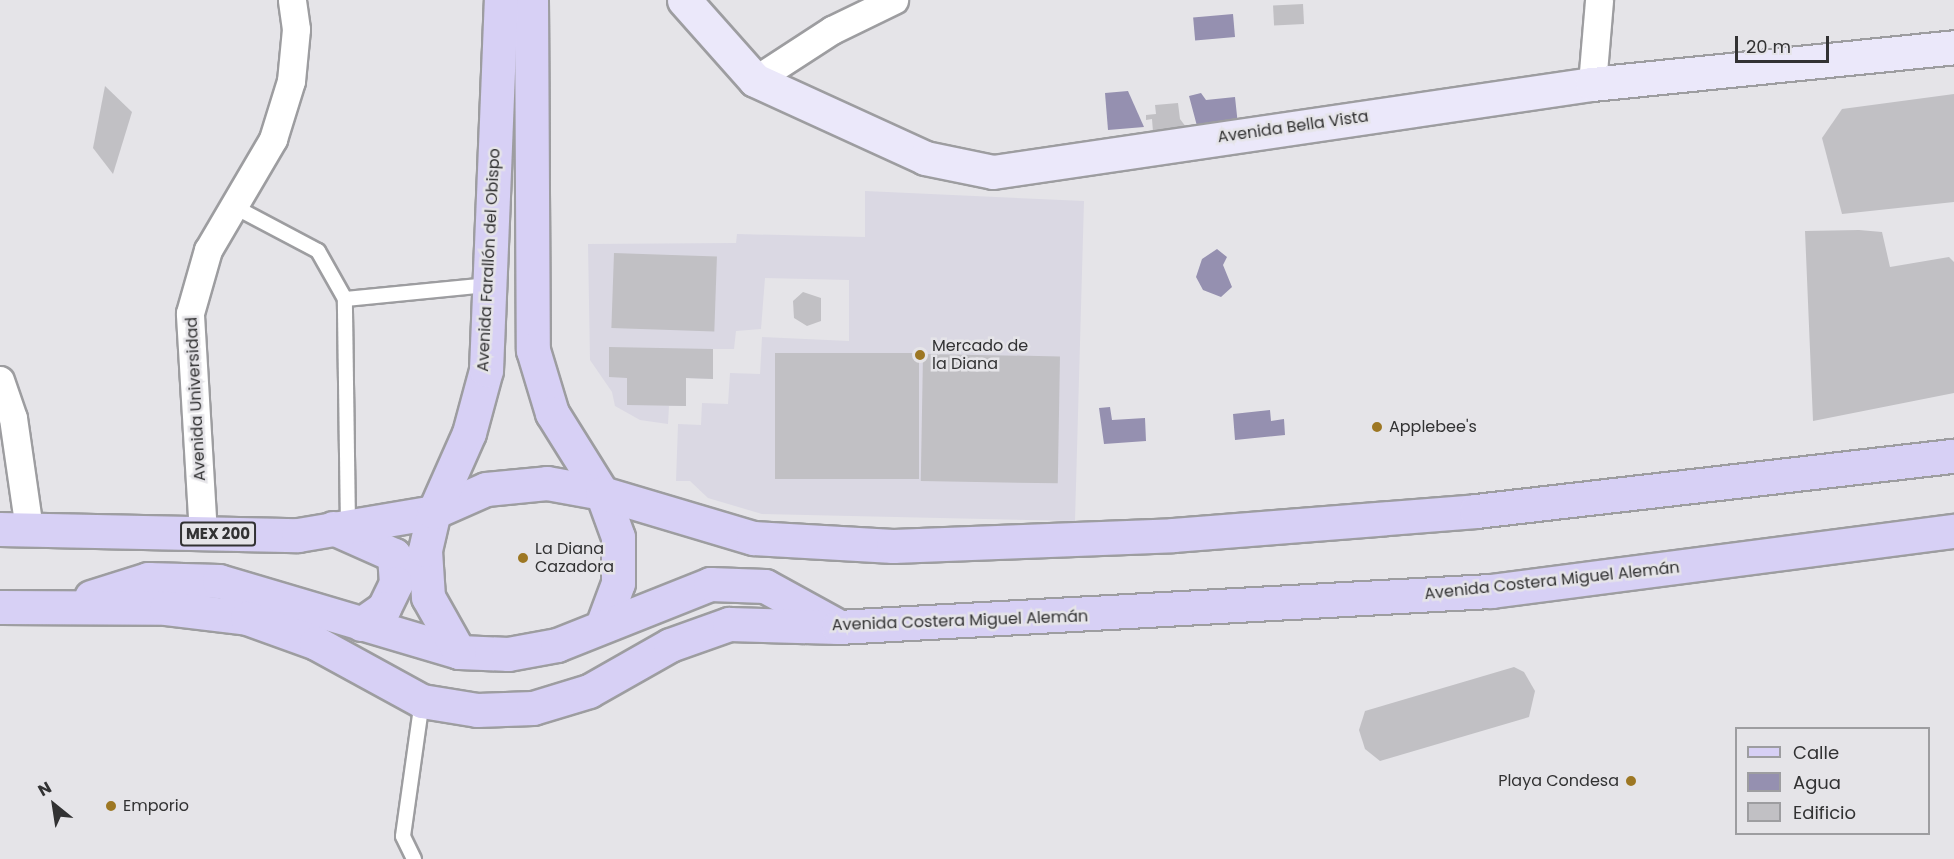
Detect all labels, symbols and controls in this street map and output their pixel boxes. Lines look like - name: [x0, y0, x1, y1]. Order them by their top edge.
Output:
- scale bar: [1738, 24, 1832, 62]
- text: 20 m: [1746, 34, 1791, 59]
- street label: Avenida Bella Vista: [1216, 107, 1370, 147]
- street label: Avenida Farallón del Obispo: [474, 148, 504, 372]
- street label: Avenida Universidad: [182, 316, 210, 482]
- place label: Mercado de la Diana: [932, 336, 1028, 374]
- marker: Mercado de la Diana: [913, 348, 927, 362]
- place label: Applebee's: [1389, 417, 1477, 437]
- marker: Applebee's: [1370, 420, 1384, 434]
- road number: MEX 200: [179, 522, 257, 546]
- place label: La Diana Cazadora: [535, 539, 614, 577]
- marker: La Diana Cazadora: [516, 551, 530, 565]
- street label: Avenida Costera Miguel Alemán: [1423, 558, 1681, 604]
- street label: Avenida Costera Miguel Alemán: [831, 607, 1089, 635]
- legend: [1735, 727, 1930, 835]
- text: Calle: [1793, 740, 1839, 765]
- text: Agua: [1793, 770, 1841, 795]
- place label: Playa Condesa: [1498, 771, 1619, 791]
- marker: Playa Condesa: [1624, 774, 1638, 788]
- north arrow: [24, 775, 84, 835]
- text: N: [34, 776, 56, 802]
- place label: Emporio: [123, 796, 189, 816]
- marker: Emporio: [104, 799, 118, 813]
- text: Edificio: [1793, 800, 1856, 825]

